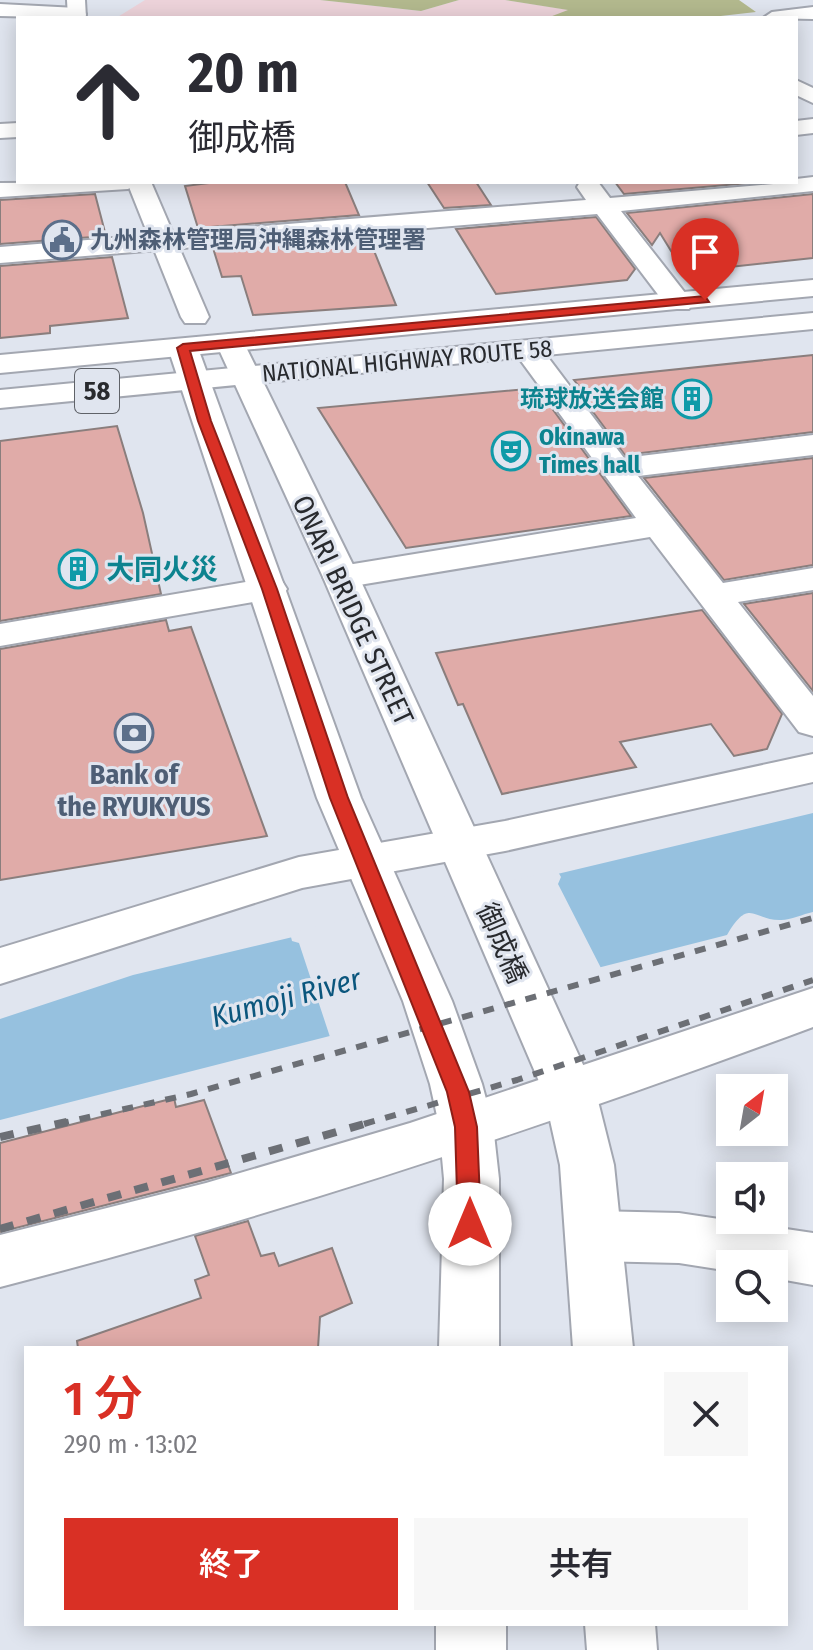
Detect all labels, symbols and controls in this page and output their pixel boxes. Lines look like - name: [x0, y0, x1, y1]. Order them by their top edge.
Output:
- text: 20 m: [188, 40, 299, 107]
- icon: ahead: [56, 48, 160, 152]
- text: 御成橋: [188, 116, 296, 160]
- pin: [671, 218, 739, 300]
- public building icon: 九州森林管理局沖縄森林管理署: [41, 219, 83, 261]
- place label: 九州森林管理局沖縄森林管理署: [90, 226, 426, 254]
- icon: arrive: [683, 230, 727, 274]
- street label: NATIONAL HIGHWAY ROUTE 58: [261, 334, 553, 388]
- road number: 58: [75, 369, 119, 413]
- building icon: 琉球放送会館: [671, 378, 713, 420]
- place label: 琉球放送会館: [520, 385, 664, 413]
- place label: Okinawa Times hall: [539, 423, 641, 479]
- theatre icon: Okinawa Times hall: [490, 430, 532, 472]
- street label: ONARI BRIDGE STREET: [285, 490, 421, 730]
- building icon: 大同火災: [57, 548, 99, 590]
- place label: 大同火災: [106, 553, 218, 586]
- bank icon: Bank of the RYUKYUS: [113, 712, 155, 754]
- place label: Bank of the RYUKYUS: [57, 758, 211, 823]
- street label: 御成橋: [470, 898, 534, 988]
- water label: Kumoji River: [207, 960, 366, 1035]
- north arrow: [716, 1074, 788, 1146]
- map controls: [716, 1074, 788, 1322]
- button: sound: [716, 1162, 788, 1234]
- position arrow: [428, 1182, 512, 1266]
- button: search: [716, 1250, 788, 1322]
- text: 1 分: [64, 1370, 142, 1428]
- button: close: [664, 1372, 748, 1456]
- text: 290 m · 13:02: [64, 1429, 197, 1460]
- button: 終了: [64, 1518, 398, 1610]
- button: 共有: [414, 1518, 748, 1610]

